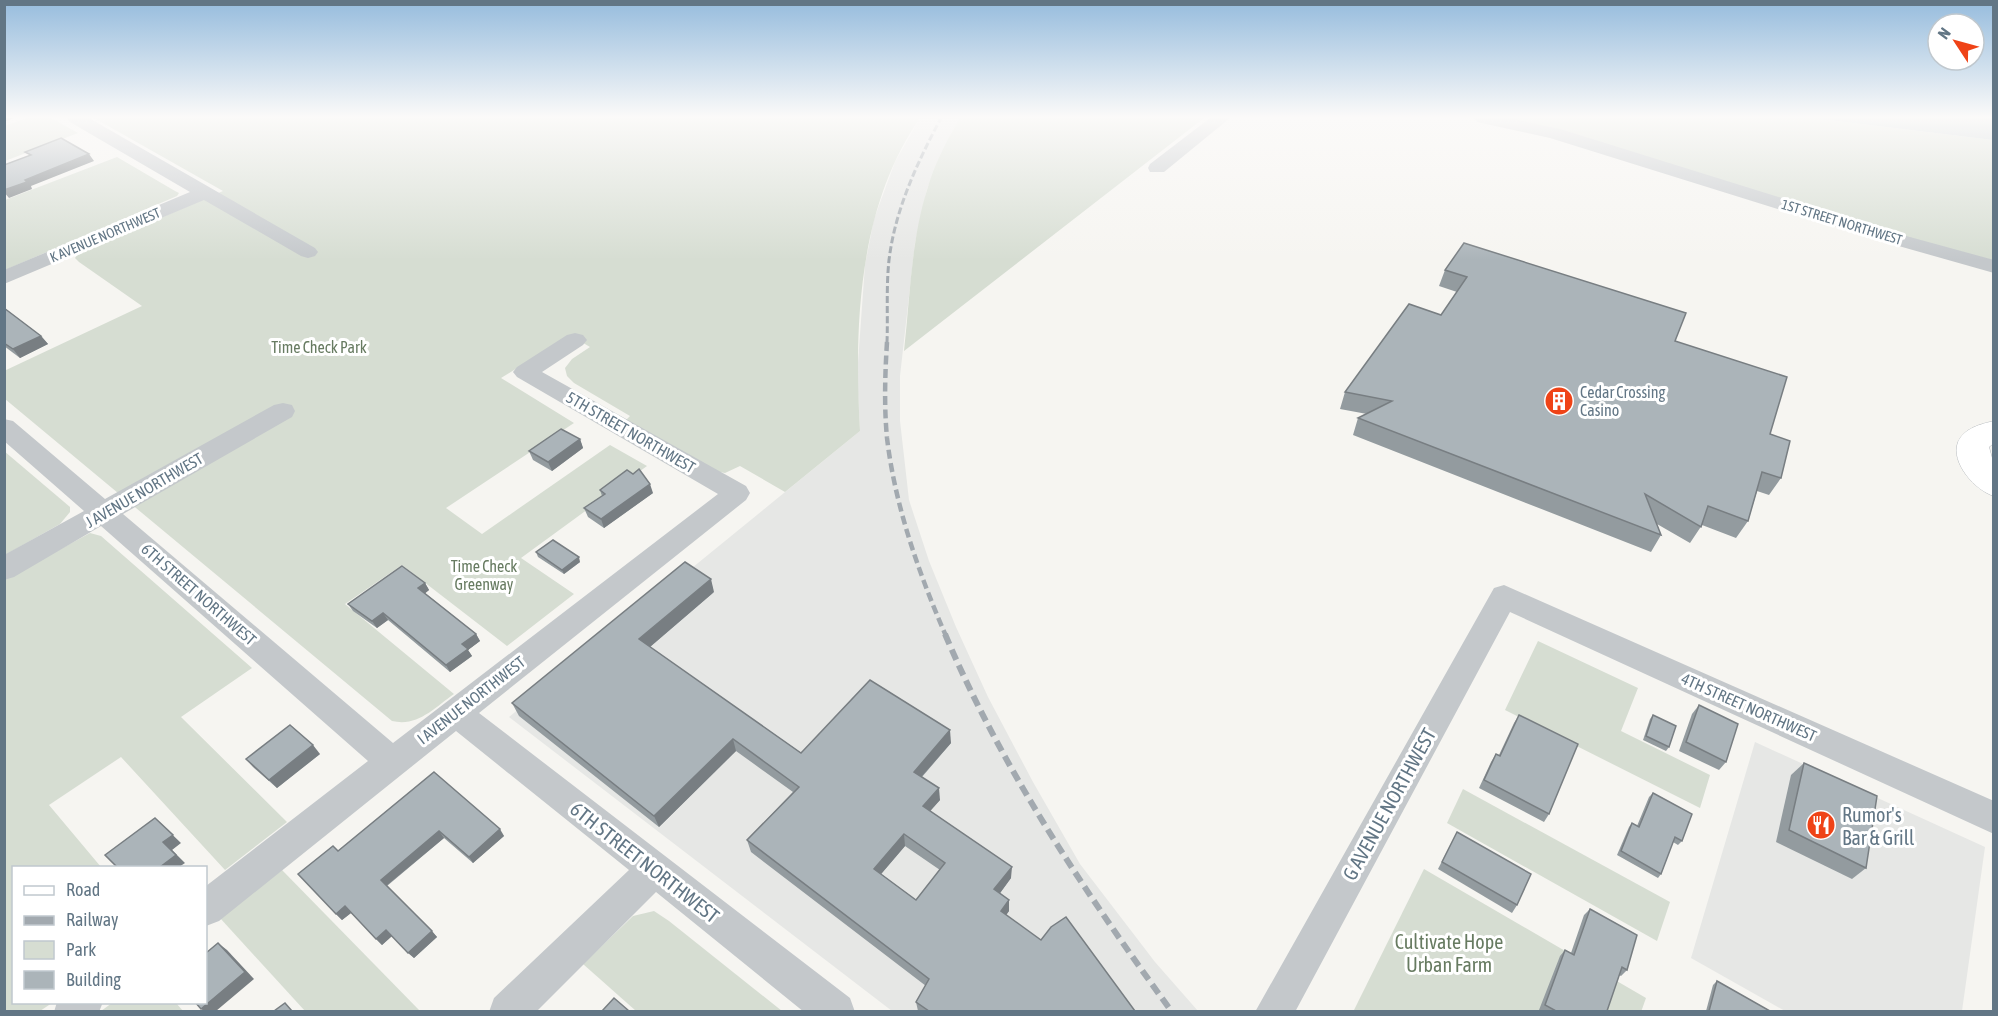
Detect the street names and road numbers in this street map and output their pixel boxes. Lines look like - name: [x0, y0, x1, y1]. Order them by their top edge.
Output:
- street label: 1ST STREET NORTHWEST: [1780, 196, 1904, 248]
- street label: K AVENUE NORTHWEST: [47, 204, 163, 266]
- street label: 5TH STREET NORTHWEST: [563, 388, 699, 476]
- street label: J AVENUE NORTHWEST: [82, 449, 206, 531]
- street label: 6TH STREET NORTHWEST: [138, 539, 260, 649]
- street label: I AVENUE NORTHWEST: [414, 652, 528, 748]
- street label: 4TH STREET NORTHWEST: [1679, 669, 1819, 745]
- street label: G AVENUE NORTHWEST: [1338, 724, 1440, 884]
- street label: 6TH STREET NORTHWEST: [566, 797, 724, 927]

